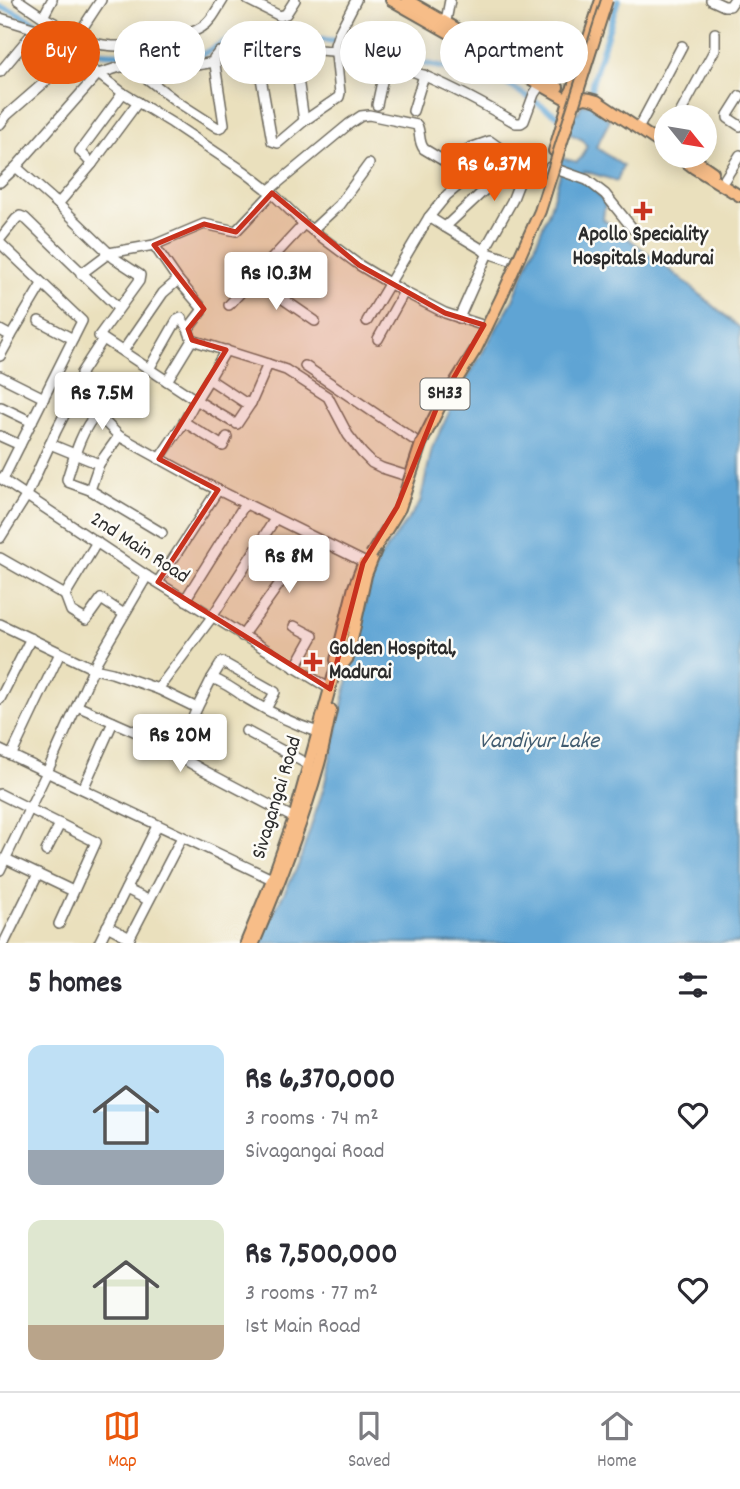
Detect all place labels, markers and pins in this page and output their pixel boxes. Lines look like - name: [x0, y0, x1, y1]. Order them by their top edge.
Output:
- pin: Rs 6.37M: [422, 144, 566, 203]
- marker: Apollo Speciality Hospitals Madurai: [633, 201, 653, 221]
- place label: Apollo Speciality Hospitals Madurai: [572, 221, 714, 275]
- pin: Rs 10.3M: [204, 252, 348, 312]
- pin: Rs 7.5M: [37, 372, 167, 432]
- pin: Rs 8M: [240, 536, 338, 595]
- place label: Golden Hospital, Madurai: [329, 635, 457, 689]
- marker: Golden Hospital, Madurai: [303, 652, 323, 672]
- pin: Rs 20M: [123, 714, 237, 774]

